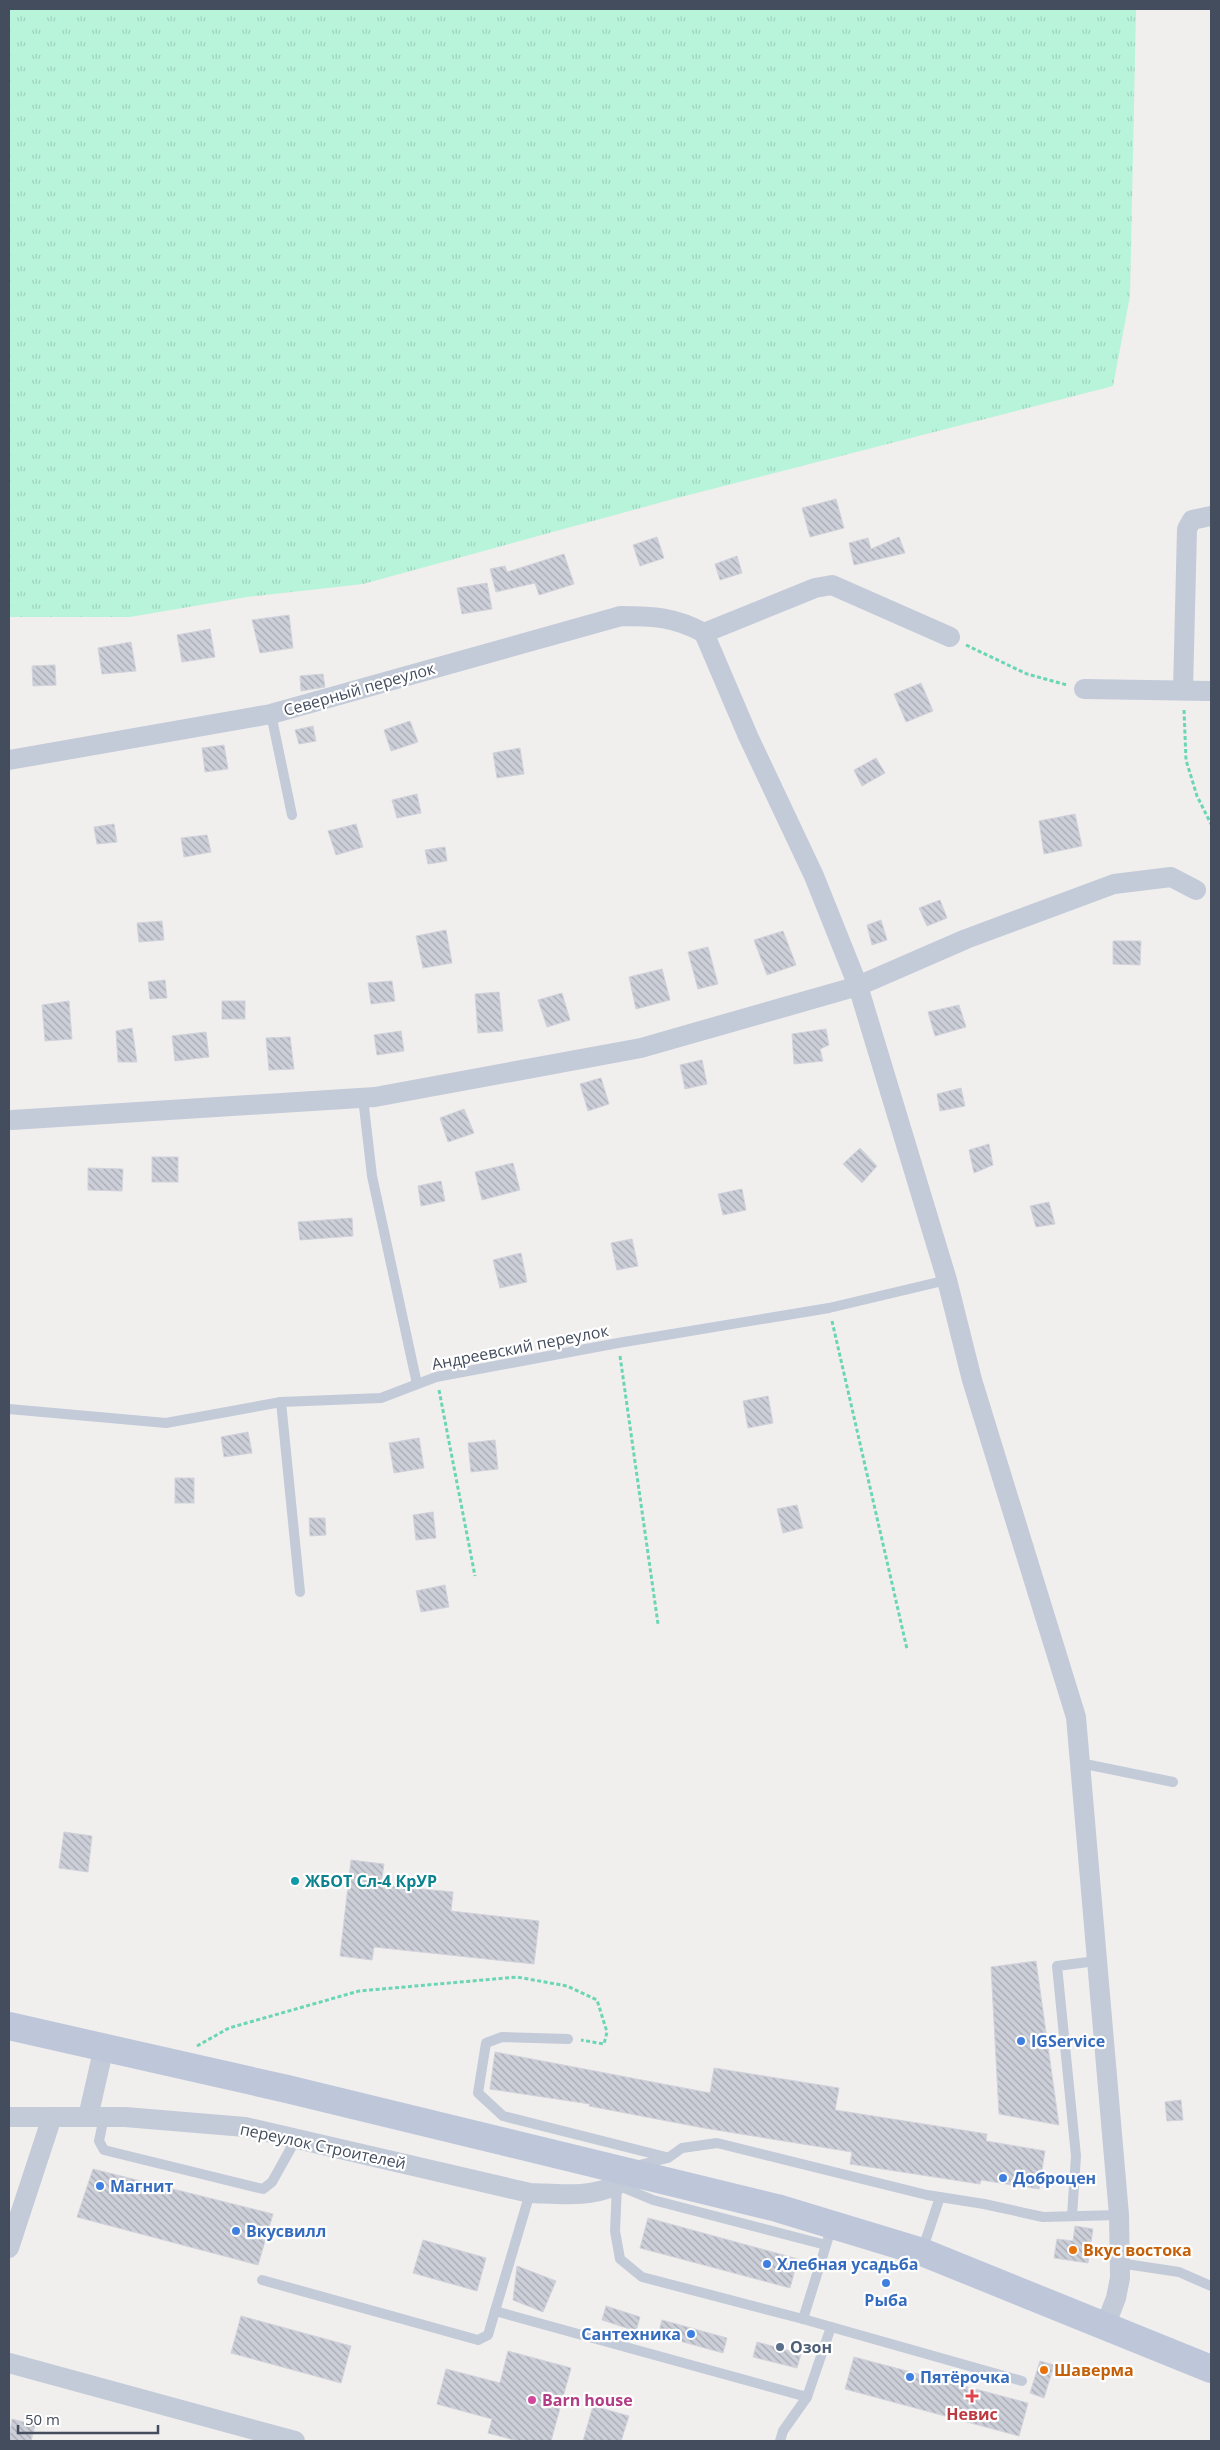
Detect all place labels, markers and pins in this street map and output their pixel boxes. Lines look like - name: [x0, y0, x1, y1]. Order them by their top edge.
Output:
- place label: ЖБОТ Сл-4 КрУР: [305, 1870, 437, 1892]
- marker: ЖБОТ Сл-4 КрУР: [289, 1875, 301, 1887]
- place label: IGService: [1031, 2030, 1105, 2052]
- marker: IGService: [1015, 2035, 1027, 2047]
- place label: Доброцен: [1013, 2167, 1096, 2189]
- marker: Доброцен: [997, 2172, 1009, 2184]
- place label: Магнит: [110, 2175, 174, 2197]
- marker: Магнит: [94, 2180, 106, 2192]
- place label: Вкусвилл: [246, 2220, 326, 2242]
- marker: Вкусвилл: [230, 2225, 242, 2237]
- place label: Вкус востока: [1083, 2239, 1192, 2261]
- marker: Вкус востока: [1067, 2244, 1079, 2256]
- place label: Хлебная усадьба: [777, 2253, 918, 2275]
- marker: Хлебная усадьба: [761, 2258, 773, 2270]
- marker: Рыба: [880, 2277, 892, 2289]
- place label: Рыба: [864, 2289, 908, 2311]
- place label: Сантехника: [581, 2323, 681, 2345]
- marker: Сантехника: [685, 2328, 697, 2340]
- place label: Озон: [790, 2336, 832, 2358]
- marker: Озон: [774, 2341, 786, 2353]
- place label: Шаверма: [1054, 2359, 1134, 2381]
- marker: Шаверма: [1038, 2364, 1050, 2376]
- place label: Пятёрочка: [920, 2366, 1010, 2388]
- marker: Пятёрочка: [904, 2371, 916, 2383]
- place label: Barn house: [542, 2389, 633, 2411]
- marker: Невис: [966, 2390, 978, 2402]
- marker: Barn house: [526, 2394, 538, 2406]
- place label: Невис: [946, 2403, 998, 2425]

